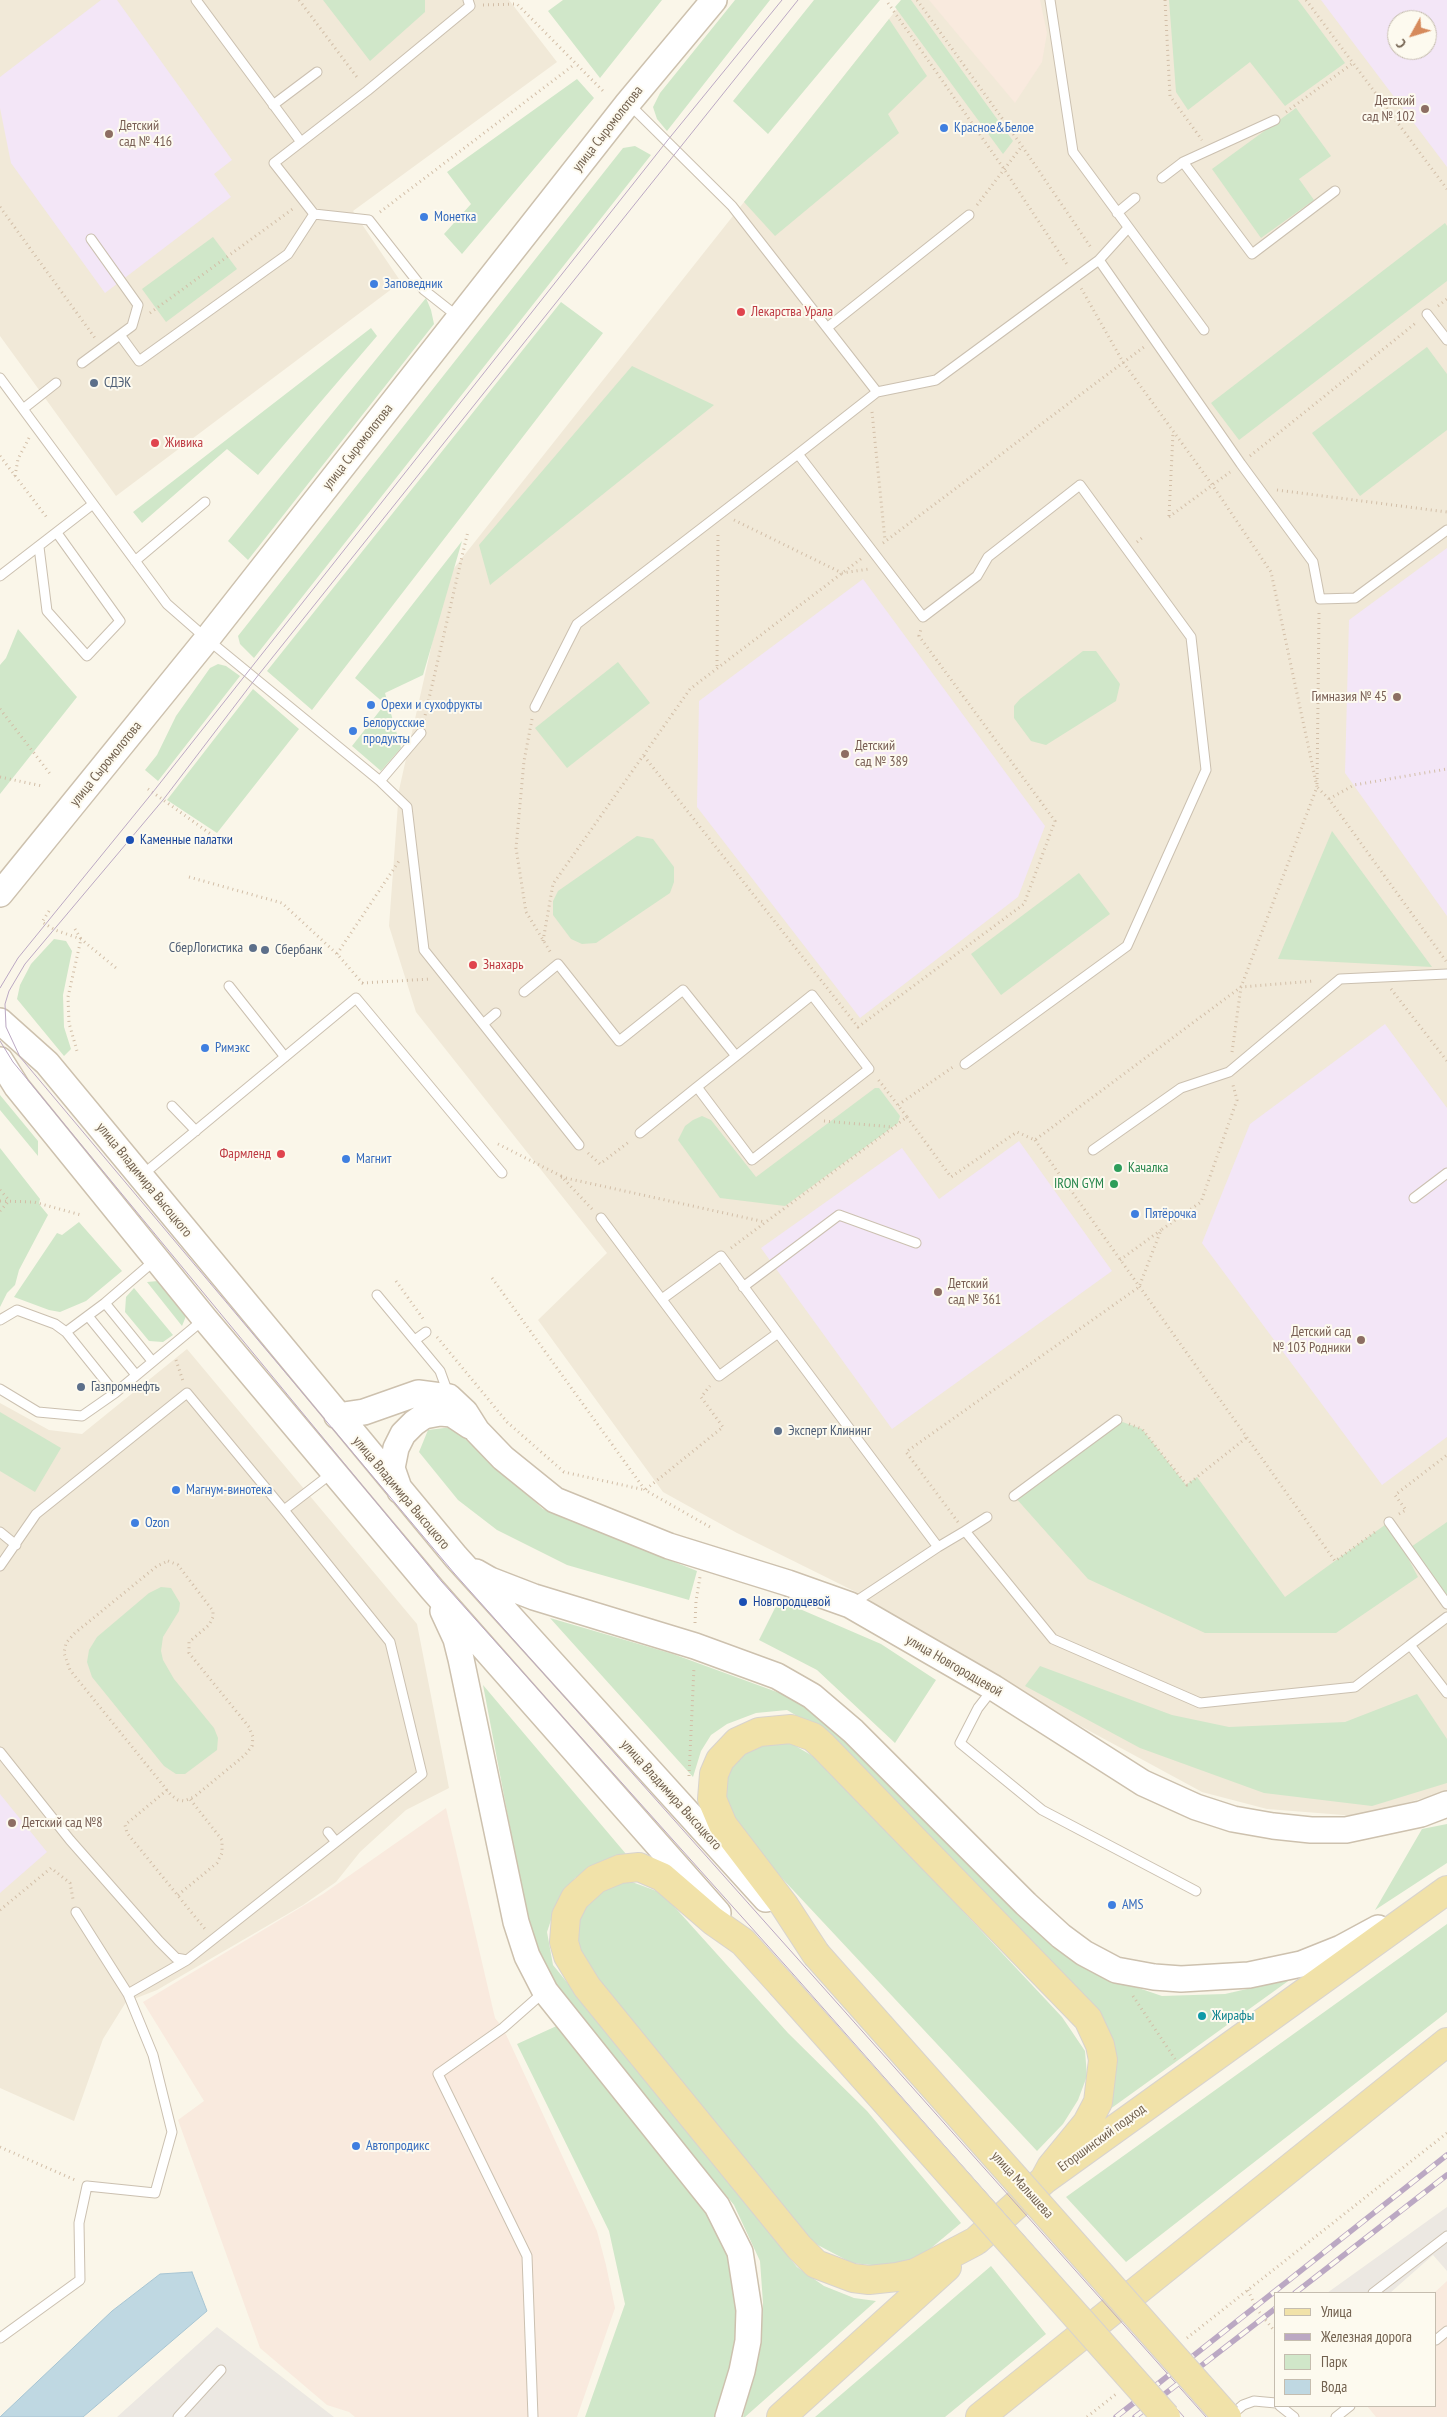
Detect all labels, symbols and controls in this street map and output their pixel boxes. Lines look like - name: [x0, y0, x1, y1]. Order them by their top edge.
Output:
- north arrow: [1387, 10, 1437, 60]
- text: С: [1392, 36, 1410, 52]
- street label: улица Сыромолотова: [569, 83, 647, 175]
- place label: Детский сад № 102: [1362, 93, 1415, 125]
- marker: Детский сад № 102: [1419, 103, 1431, 115]
- place label: Детский сад № 416: [119, 118, 172, 150]
- place label: Красное&Белое: [954, 120, 1034, 136]
- marker: Красное&Белое: [938, 122, 950, 134]
- marker: Детский сад № 416: [103, 128, 115, 140]
- place label: Монетка: [434, 209, 476, 225]
- marker: Монетка: [418, 211, 430, 223]
- place label: Заповедник: [384, 276, 443, 292]
- marker: Заповедник: [368, 278, 380, 290]
- place label: Лекарства Урала: [751, 304, 833, 320]
- marker: Лекарства Урала: [735, 306, 747, 318]
- place label: СДЭК: [104, 375, 131, 391]
- marker: СДЭК: [88, 377, 100, 389]
- street label: улица Сыромолотова: [319, 401, 397, 493]
- place label: Живика: [165, 435, 203, 451]
- marker: Живика: [149, 437, 161, 449]
- place label: Гимназия № 45: [1312, 689, 1387, 705]
- marker: Гимназия № 45: [1391, 691, 1403, 703]
- place label: Орехи и сухофрукты: [381, 697, 482, 713]
- marker: Орехи и сухофрукты: [365, 699, 377, 711]
- place label: Белорусские продукты: [363, 715, 425, 748]
- street label: улица Сыромолотова: [67, 718, 145, 810]
- marker: Белорусские продукты: [347, 725, 359, 737]
- place label: Детский сад № 389: [855, 738, 908, 770]
- marker: Детский сад № 389: [839, 748, 851, 760]
- place label: Каменные палатки: [140, 832, 233, 848]
- marker: Каменные палатки: [124, 834, 136, 846]
- place label: СберЛогистика: [169, 940, 243, 956]
- marker: СберЛогистика: [247, 942, 259, 954]
- place label: Сбербанк: [275, 942, 322, 958]
- marker: Сбербанк: [259, 944, 271, 956]
- place label: Знахарь: [483, 957, 523, 973]
- marker: Знахарь: [467, 959, 479, 971]
- place label: Римэкс: [215, 1040, 250, 1056]
- marker: Римэкс: [199, 1042, 211, 1054]
- street label: улица Владимира Высоцкого: [93, 1119, 195, 1241]
- place label: Фармленд: [219, 1146, 271, 1162]
- marker: Фармленд: [275, 1148, 287, 1160]
- place label: Магнит: [356, 1151, 391, 1167]
- marker: Магнит: [340, 1153, 352, 1165]
- place label: Качалка: [1128, 1160, 1168, 1176]
- marker: Качалка: [1112, 1162, 1124, 1174]
- place label: IRON GYM: [1054, 1176, 1104, 1192]
- marker: IRON GYM: [1108, 1178, 1120, 1190]
- place label: Пятёрочка: [1145, 1206, 1197, 1222]
- marker: Пятёрочка: [1129, 1208, 1141, 1220]
- place label: Детский сад № 361: [948, 1276, 1001, 1308]
- marker: Детский сад № 361: [932, 1286, 944, 1298]
- place label: Детский сад № 103 Родники: [1273, 1324, 1351, 1356]
- marker: Детский сад № 103 Родники: [1355, 1334, 1367, 1346]
- place label: Газпромнефть: [91, 1379, 160, 1395]
- marker: Газпромнефть: [75, 1381, 87, 1393]
- place label: Эксперт Клининг: [788, 1423, 871, 1439]
- marker: Эксперт Клининг: [772, 1425, 784, 1437]
- street label: улица Владимира Высоцкого: [349, 1433, 453, 1553]
- place label: Магнум-винотека: [186, 1482, 272, 1498]
- marker: Магнум-винотека: [170, 1484, 182, 1496]
- place label: Ozon: [145, 1515, 170, 1531]
- marker: Ozon: [129, 1517, 141, 1529]
- place label: Новгородцевой: [753, 1594, 830, 1610]
- marker: Новгородцевой: [737, 1596, 749, 1608]
- street label: улица Новгородцевой: [903, 1631, 1005, 1701]
- street label: улица Владимира Высоцкого: [617, 1736, 725, 1854]
- place label: Детский сад №8: [22, 1815, 103, 1831]
- marker: Детский сад №8: [6, 1817, 18, 1829]
- place label: AMS: [1122, 1897, 1144, 1913]
- marker: AMS: [1106, 1899, 1118, 1911]
- place label: Жирафы: [1212, 2008, 1254, 2024]
- marker: Жирафы: [1196, 2010, 1208, 2022]
- street label: Егоршинский подход: [1055, 2101, 1149, 2175]
- place label: Автопродикс: [366, 2138, 429, 2154]
- marker: Автопродикс: [350, 2140, 362, 2152]
- street label: улица Малышева: [987, 2148, 1057, 2222]
- legend: [1274, 2292, 1437, 2407]
- text: Улица: [1321, 2302, 1352, 2321]
- text: Железная дорога: [1321, 2327, 1412, 2346]
- text: Парк: [1321, 2352, 1347, 2371]
- text: Вода: [1321, 2377, 1347, 2396]

